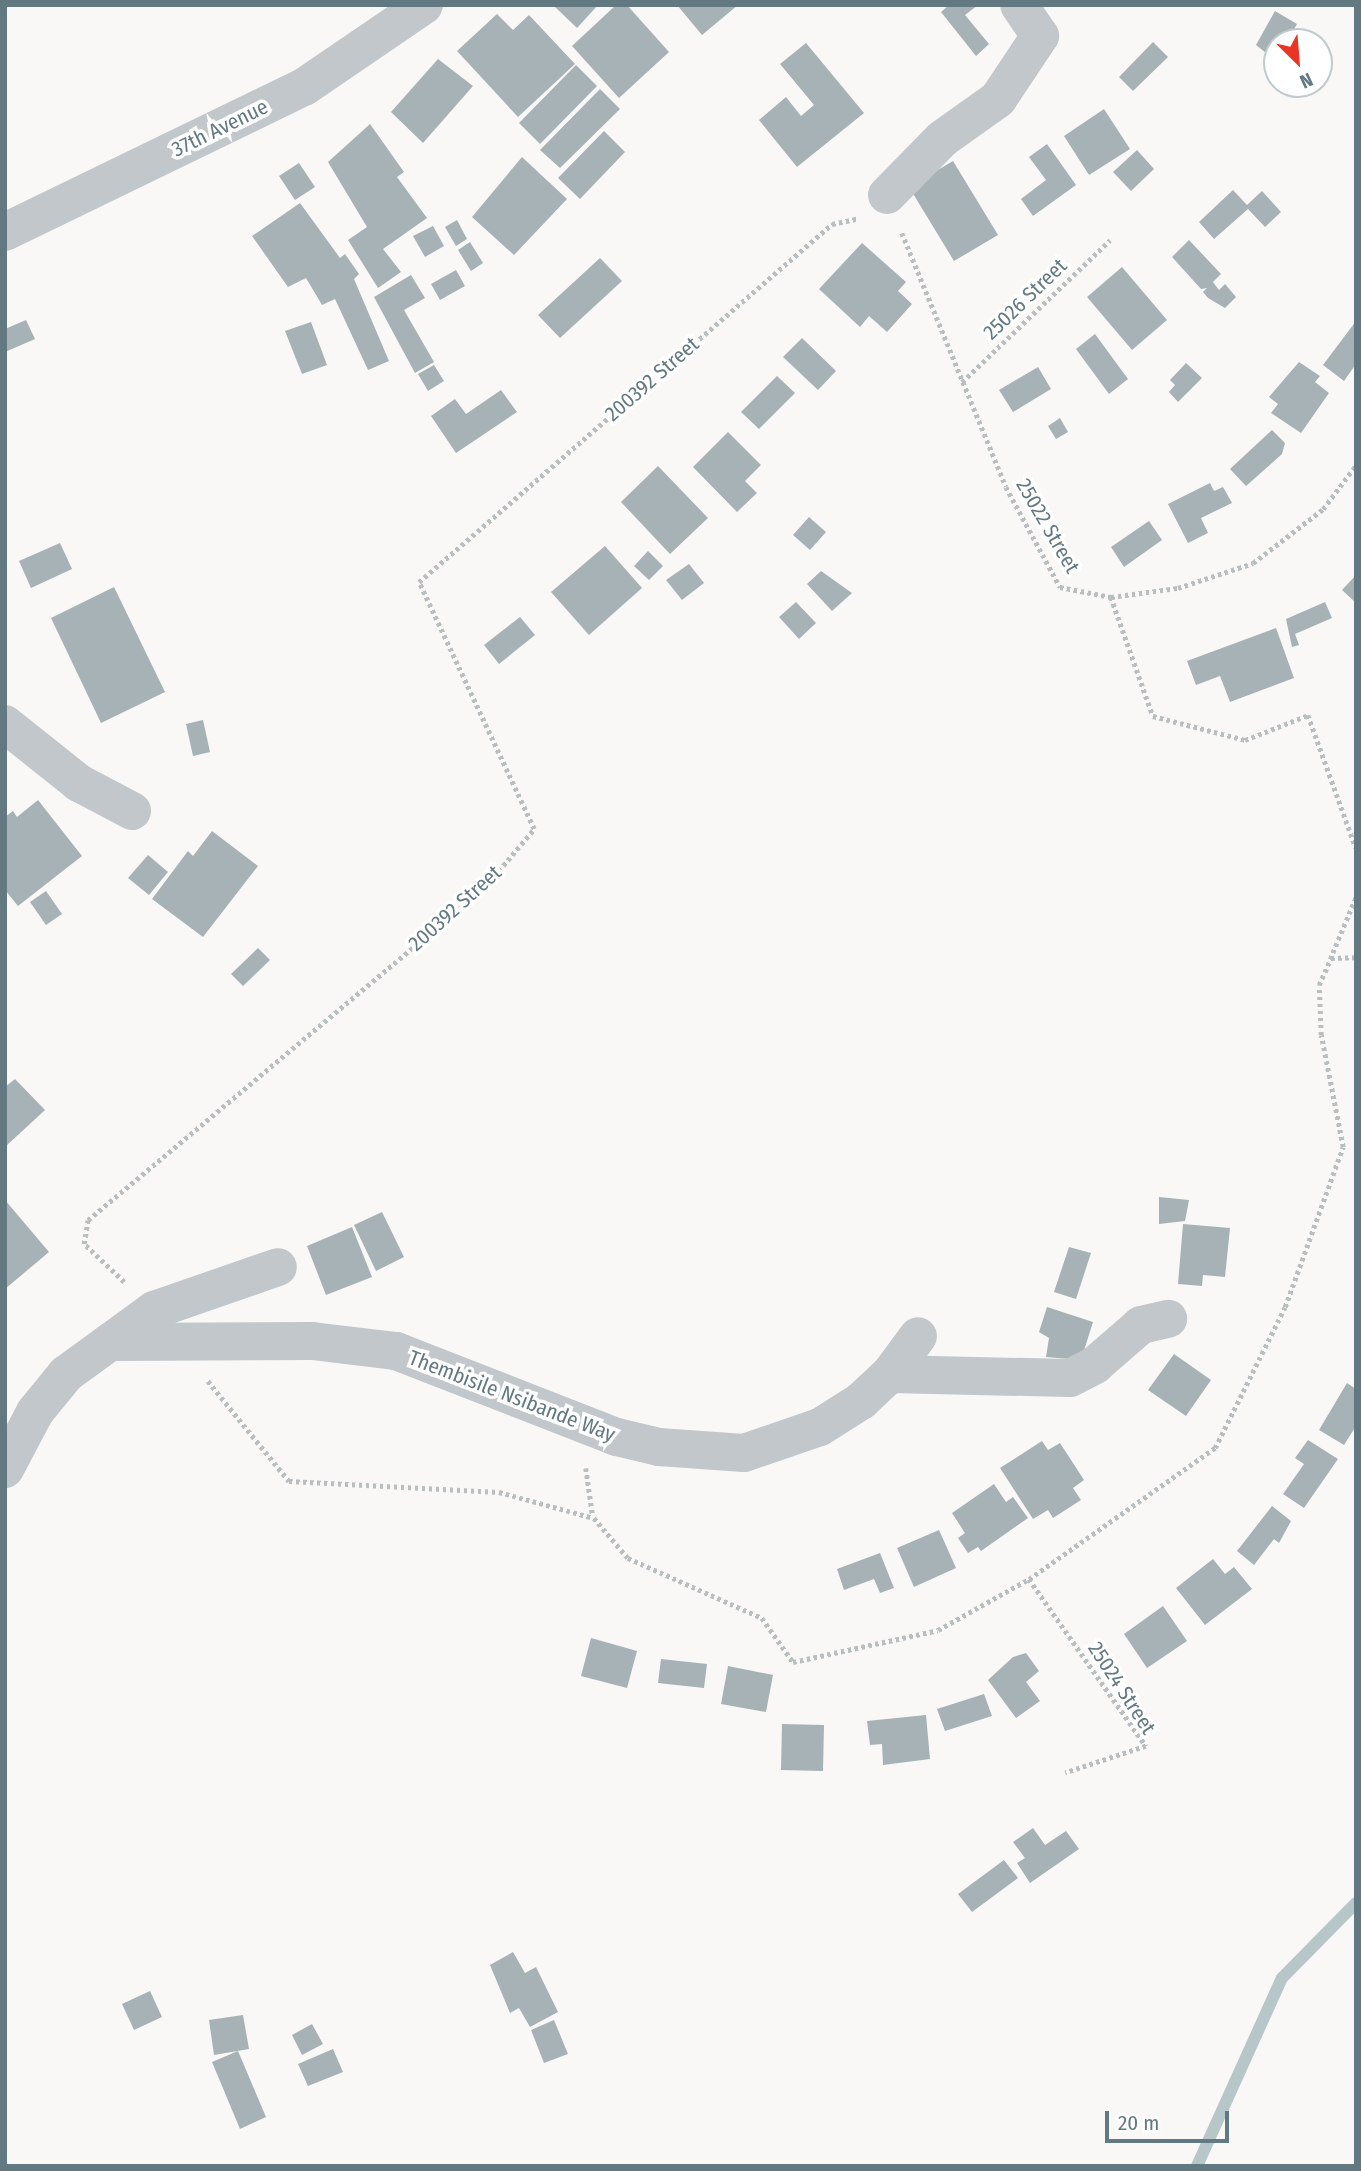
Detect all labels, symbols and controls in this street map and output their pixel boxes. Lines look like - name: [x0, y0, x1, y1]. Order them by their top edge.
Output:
- north arrow: [1263, 28, 1333, 98]
- text: N: [1296, 68, 1316, 93]
- street label: 37th Avenue: [168, 94, 272, 162]
- street label: 25026 Street: [978, 253, 1072, 345]
- street label: 200392 Street: [600, 331, 704, 427]
- street label: 25022 Street: [1011, 474, 1085, 578]
- street label: 200392 Street: [404, 860, 506, 956]
- street label: Thembisile Nsibande Way: [405, 1345, 619, 1447]
- street label: 25024 Street: [1083, 1637, 1161, 1739]
- scale bar: [1109, 2098, 1233, 2142]
- text: 20 m: [1118, 2110, 1159, 2136]

